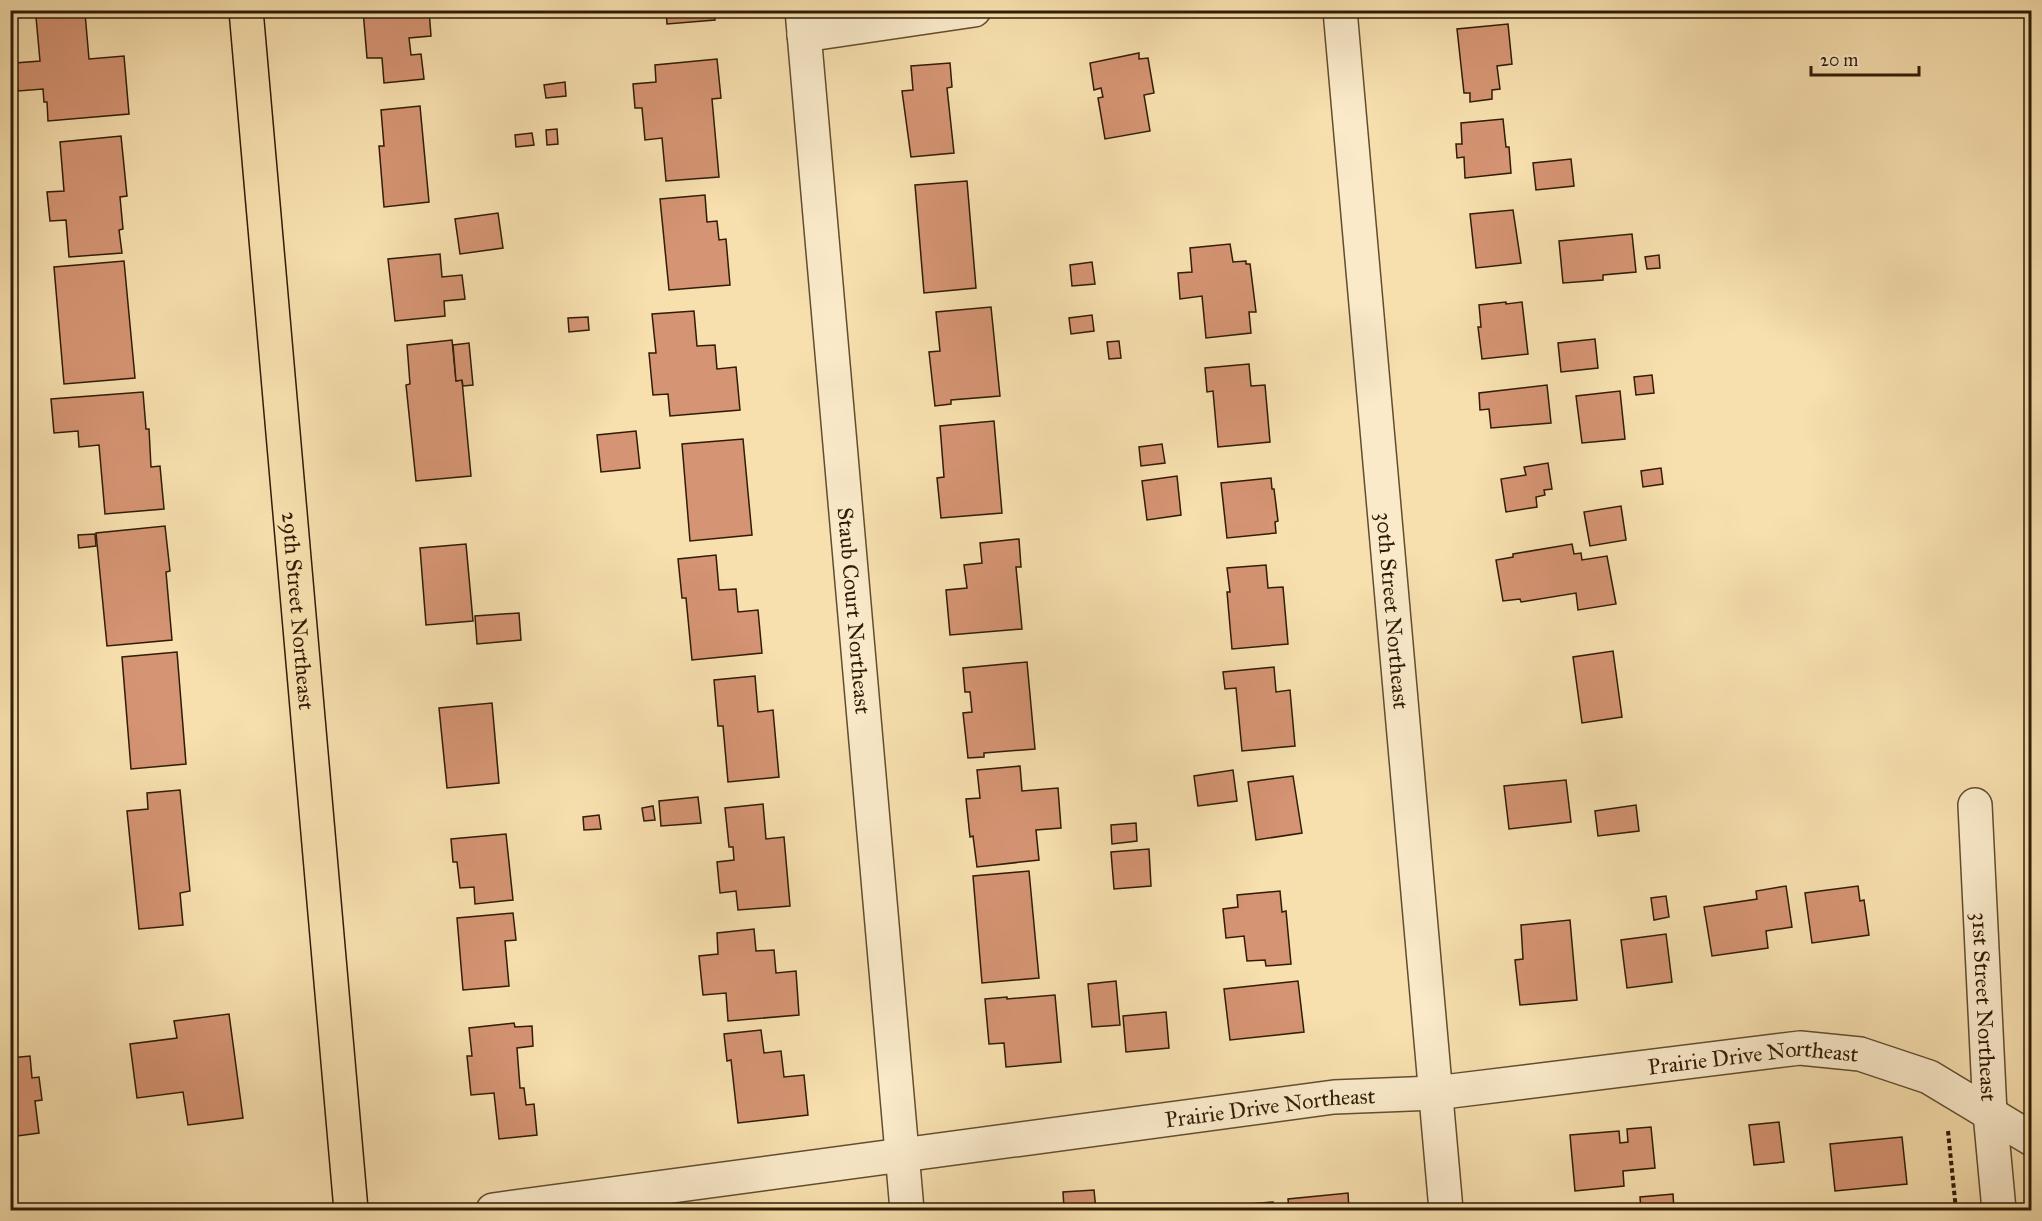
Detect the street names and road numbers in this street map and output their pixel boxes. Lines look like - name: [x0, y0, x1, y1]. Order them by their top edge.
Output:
- street label: Staub Court Northeast: [832, 506, 877, 716]
- street label: 29th Street Northeast: [276, 510, 320, 711]
- street label: 30th Street Northeast: [1370, 511, 1415, 711]
- street label: 31st Street Northeast: [1966, 911, 2002, 1102]
- street label: Prairie Drive Northeast: [1646, 1035, 1860, 1081]
- street label: Prairie Drive Northeast: [1163, 1082, 1376, 1134]

